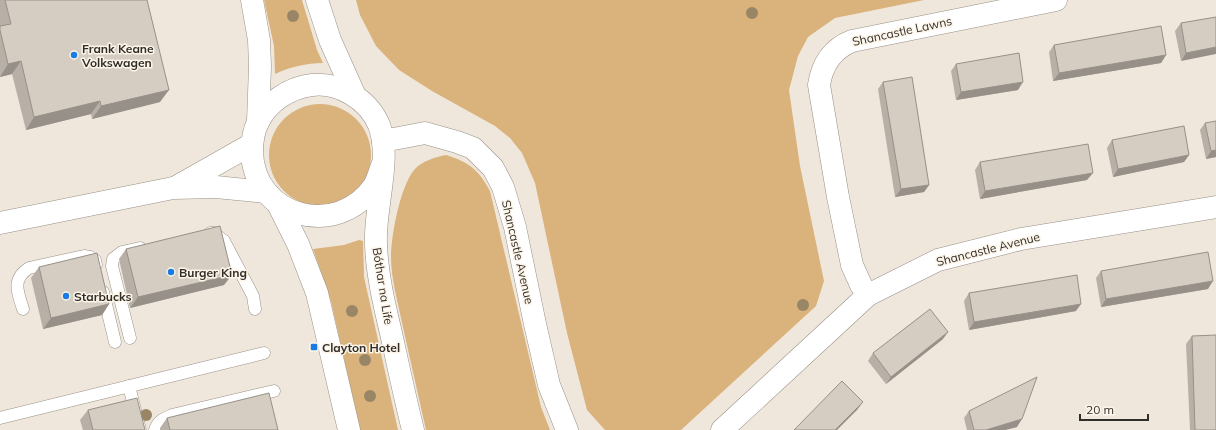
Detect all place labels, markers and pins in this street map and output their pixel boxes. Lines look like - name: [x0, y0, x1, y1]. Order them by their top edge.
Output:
- place label: Frank Keane Volkswagen: [81, 41, 154, 70]
- marker: Frank Keane Volkswagen: [69, 50, 79, 60]
- place label: Burger King: [179, 265, 247, 280]
- marker: Burger King: [166, 267, 176, 277]
- place label: Starbucks: [74, 289, 132, 304]
- marker: Starbucks: [61, 291, 71, 301]
- place label: Clayton Hotel: [322, 340, 400, 355]
- marker: Clayton Hotel: [309, 342, 319, 352]

